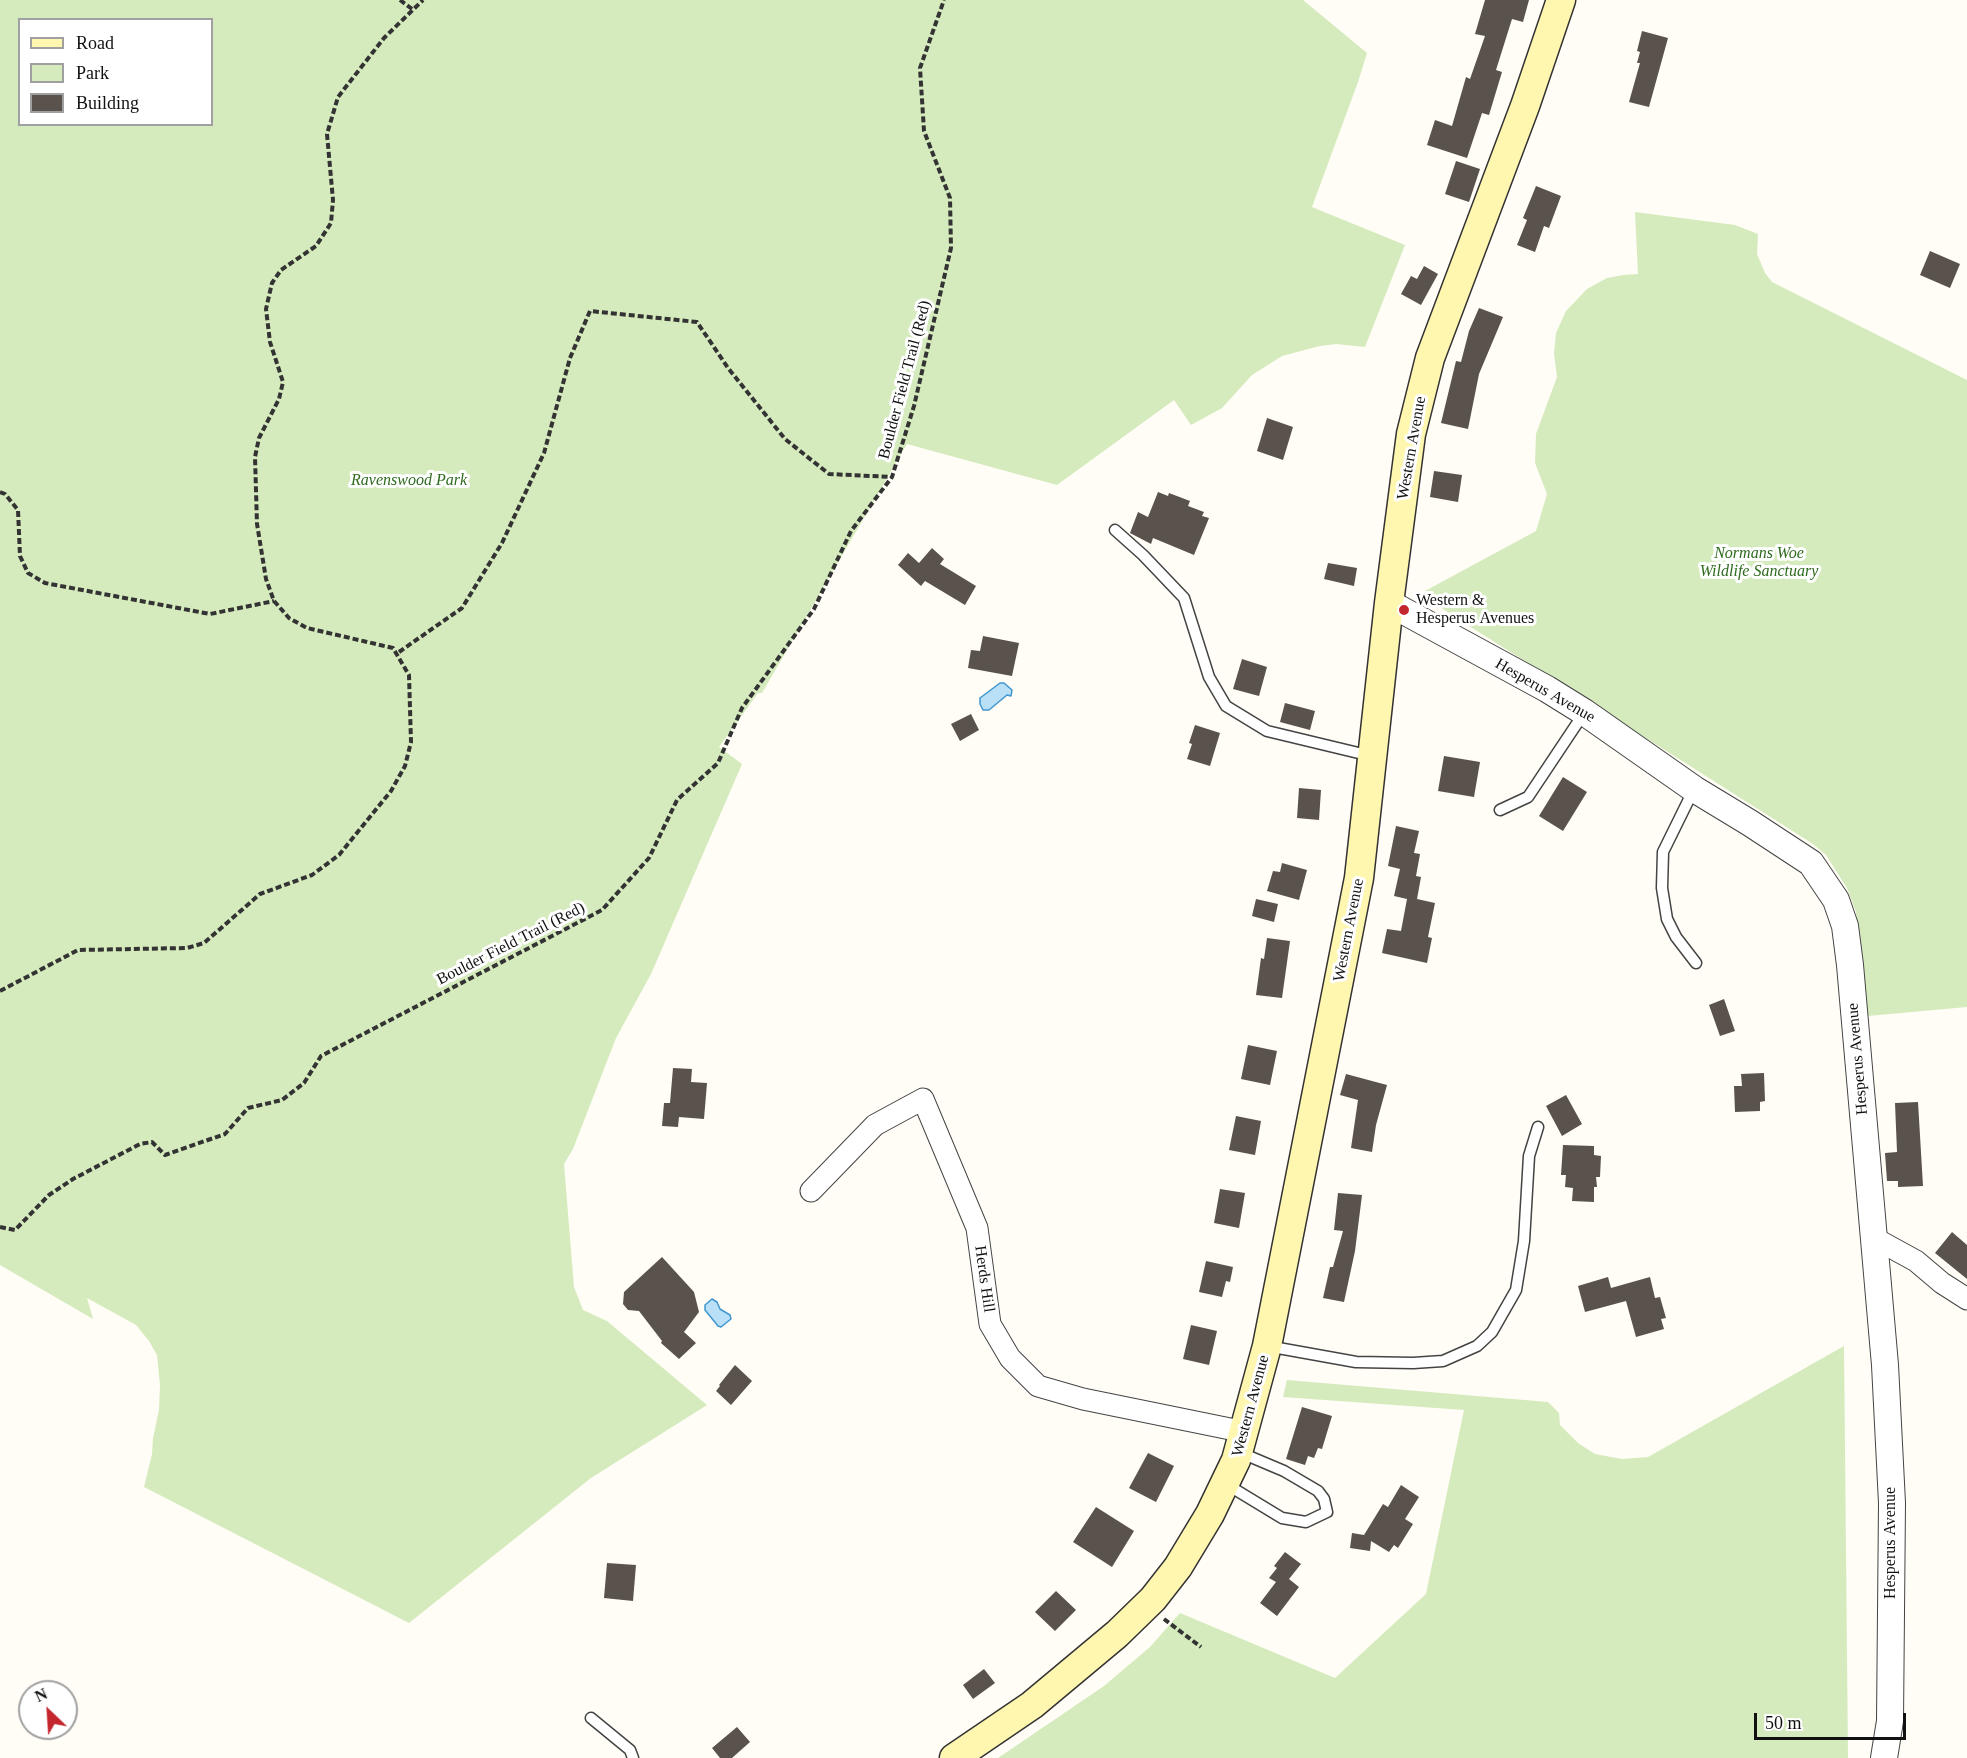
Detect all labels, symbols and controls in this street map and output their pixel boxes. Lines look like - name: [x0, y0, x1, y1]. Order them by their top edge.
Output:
- legend: [18, 18, 213, 126]
- text: Road: [76, 33, 114, 53]
- text: Park: [76, 63, 109, 83]
- text: Building: [76, 93, 139, 113]
- street label: Boulder Field Trail (Red): [875, 299, 935, 461]
- street label: Western Avenue: [1393, 395, 1431, 501]
- park label: Ravenswood Park: [351, 471, 467, 491]
- park label: Normans Woe Wildlife Sanctuary: [1700, 544, 1818, 582]
- place label: Western & Hesperus Avenues: [1416, 591, 1534, 629]
- marker: Western & Hesperus Avenues: [1397, 603, 1411, 617]
- street label: Hesperus Avenue: [1492, 655, 1598, 727]
- street label: Western Avenue: [1330, 877, 1368, 983]
- street label: Boulder Field Trail (Red): [434, 898, 588, 990]
- street label: Hesperus Avenue: [1844, 1002, 1872, 1116]
- street label: Herds Hill: [970, 1244, 998, 1314]
- street label: Western Avenue: [1228, 1353, 1274, 1459]
- street label: Hesperus Avenue: [1881, 1487, 1901, 1599]
- north arrow: [18, 1680, 78, 1740]
- text: N: [32, 1685, 50, 1705]
- scale bar: [1757, 1701, 1908, 1739]
- text: 50 m: [1765, 1713, 1802, 1733]

